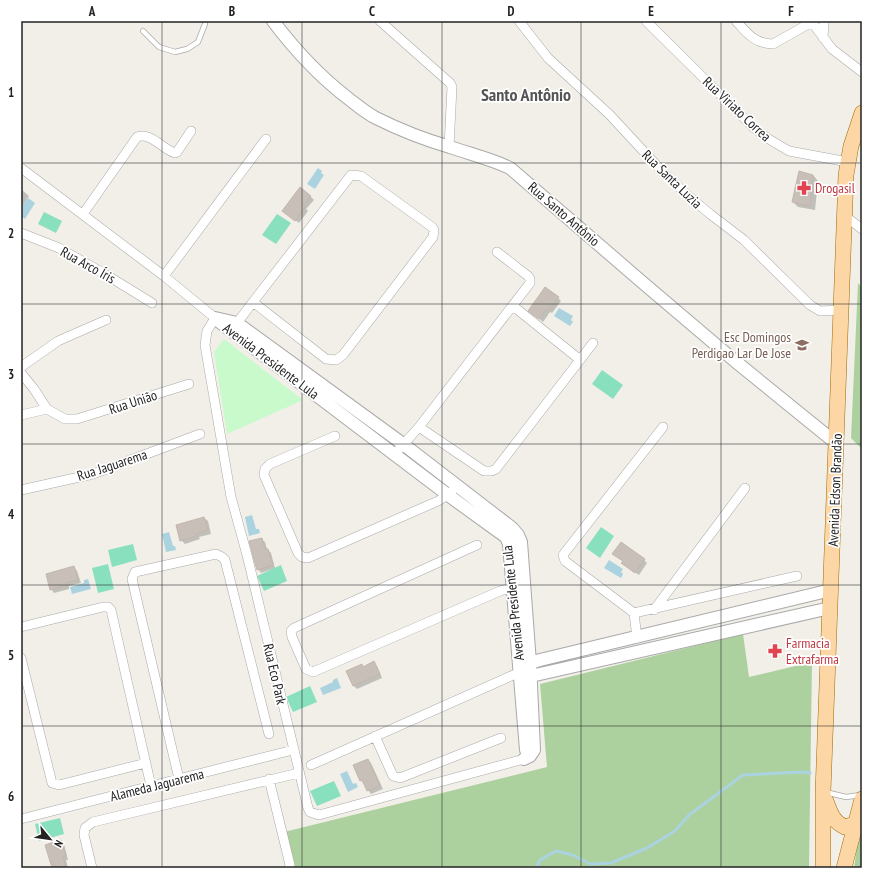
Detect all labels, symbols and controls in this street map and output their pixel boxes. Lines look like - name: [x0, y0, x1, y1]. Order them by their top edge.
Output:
- text: A: [88, 3, 96, 20]
- text: B: [229, 3, 235, 20]
- text: C: [369, 3, 375, 20]
- text: D: [508, 3, 515, 20]
- text: E: [648, 3, 654, 20]
- text: F: [788, 3, 794, 20]
- street label: Rua Viriato Correa: [699, 73, 775, 145]
- district label: Santo Antônio: [481, 83, 571, 106]
- text: 1: [8, 84, 14, 101]
- street label: Rua Santa Luzia: [638, 146, 706, 212]
- street label: Rua Santo Antônio: [524, 178, 604, 250]
- place label: Drogasil: [815, 179, 856, 197]
- pharmacy icon: Drogasil: [796, 180, 812, 196]
- text: 2: [8, 225, 14, 242]
- street label: Rua Arco Íris: [57, 243, 119, 288]
- street label: Avenida Presidente Lula: [219, 319, 323, 403]
- place label: Esc Domingos Perdigao Lar De Jose: [692, 328, 791, 362]
- school or university icon: Esc Domingos Perdigao Lar De Jose: [794, 337, 810, 353]
- text: 3: [8, 366, 14, 383]
- street label: Rua União: [107, 386, 159, 418]
- street label: Avenida Edson Brandão: [824, 433, 846, 547]
- street label: Rua Jaguarema: [75, 445, 149, 485]
- text: 4: [8, 506, 15, 523]
- street label: Avenida Presidente Lula: [498, 545, 528, 661]
- place label: Farmacia Extrafarma: [786, 634, 839, 668]
- street label: Rua Eco Park: [259, 642, 291, 707]
- pharmacy icon: Farmacia Extrafarma: [767, 643, 783, 659]
- text: 5: [8, 647, 14, 664]
- street label: Alameda Jaguarema: [108, 765, 206, 805]
- text: 6: [8, 788, 14, 805]
- north arrow: [30, 819, 70, 859]
- text: N: [51, 838, 66, 850]

